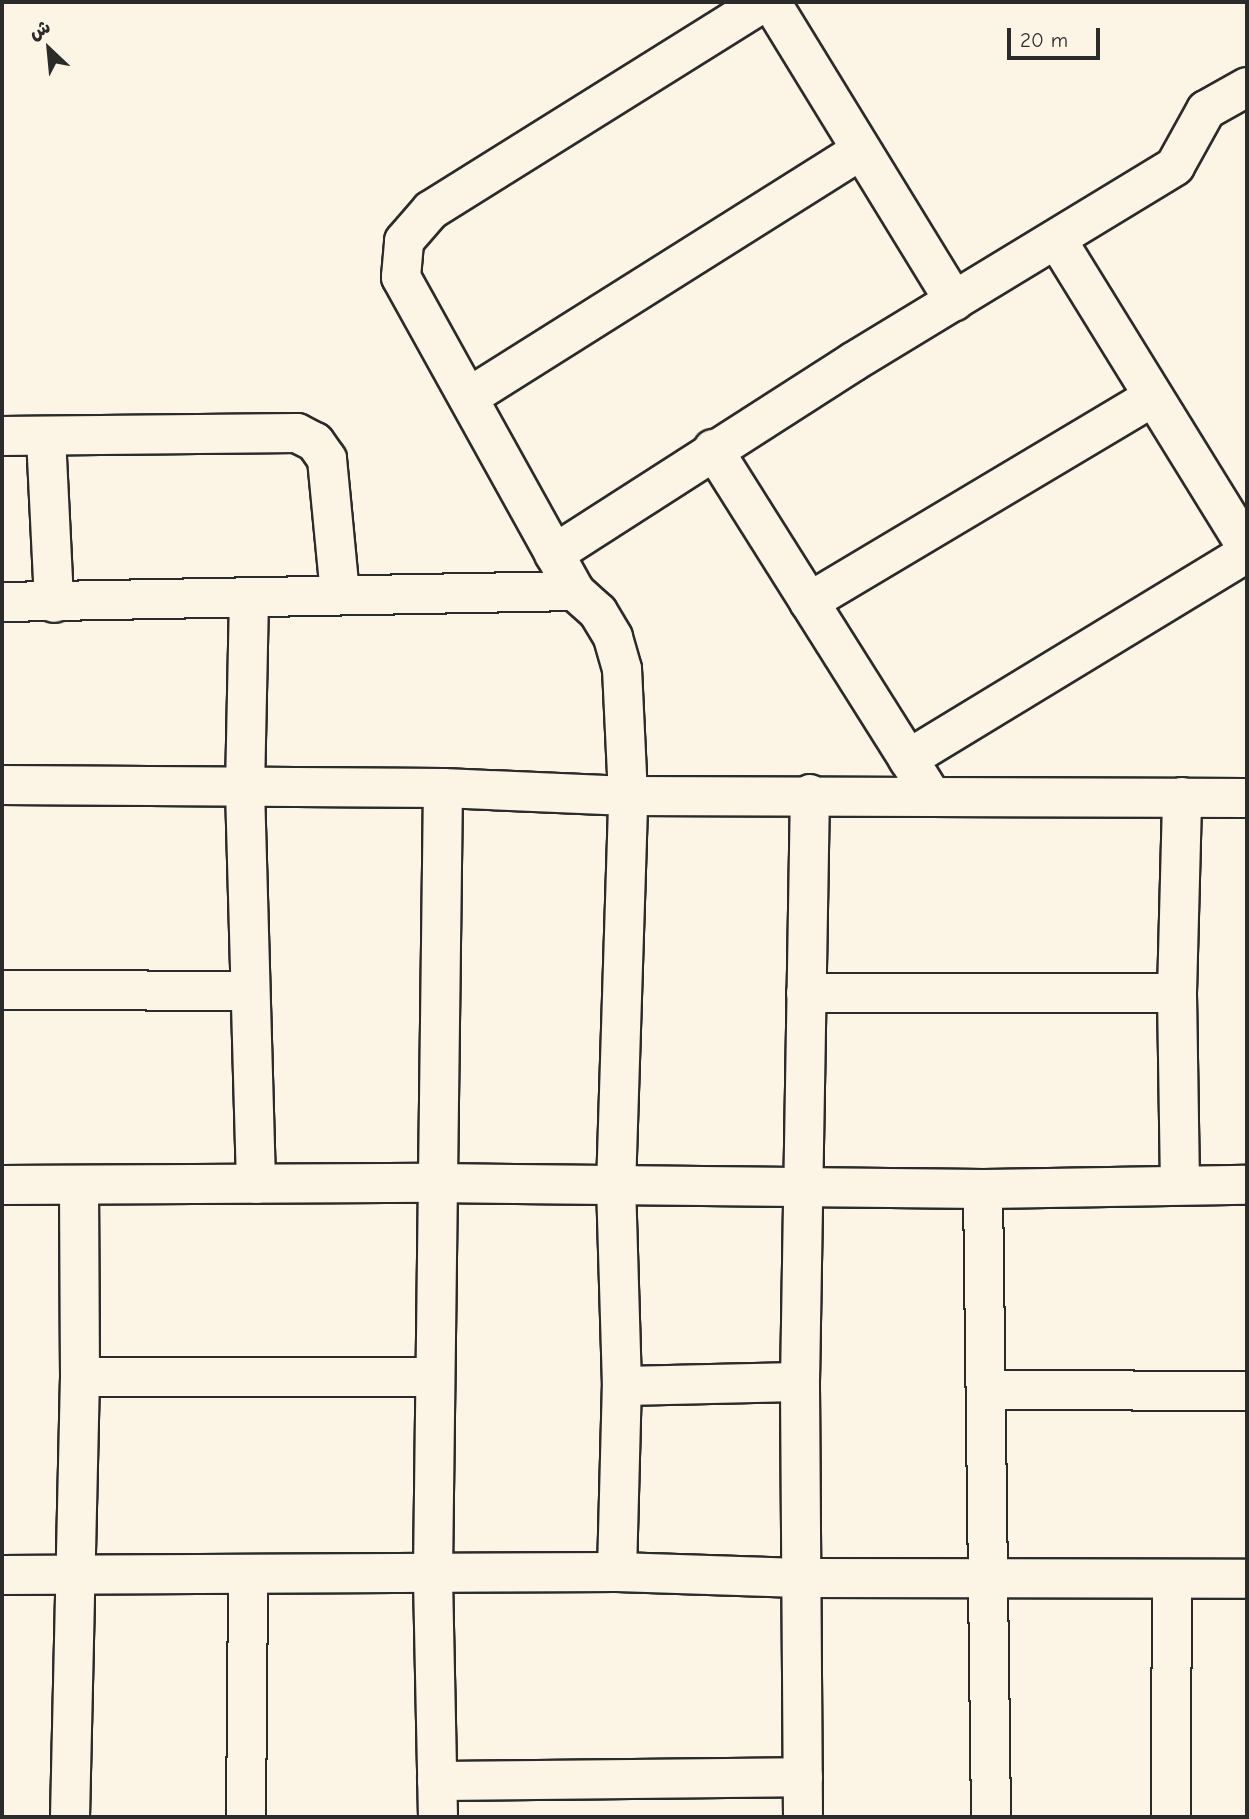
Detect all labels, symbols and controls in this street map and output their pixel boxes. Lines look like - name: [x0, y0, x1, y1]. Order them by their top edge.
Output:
- north arrow: [14, 14, 84, 84]
- scale bar: [1011, 14, 1104, 58]
- text: ش: [26, 16, 54, 45]
- text: 20 m: [1020, 28, 1068, 52]

